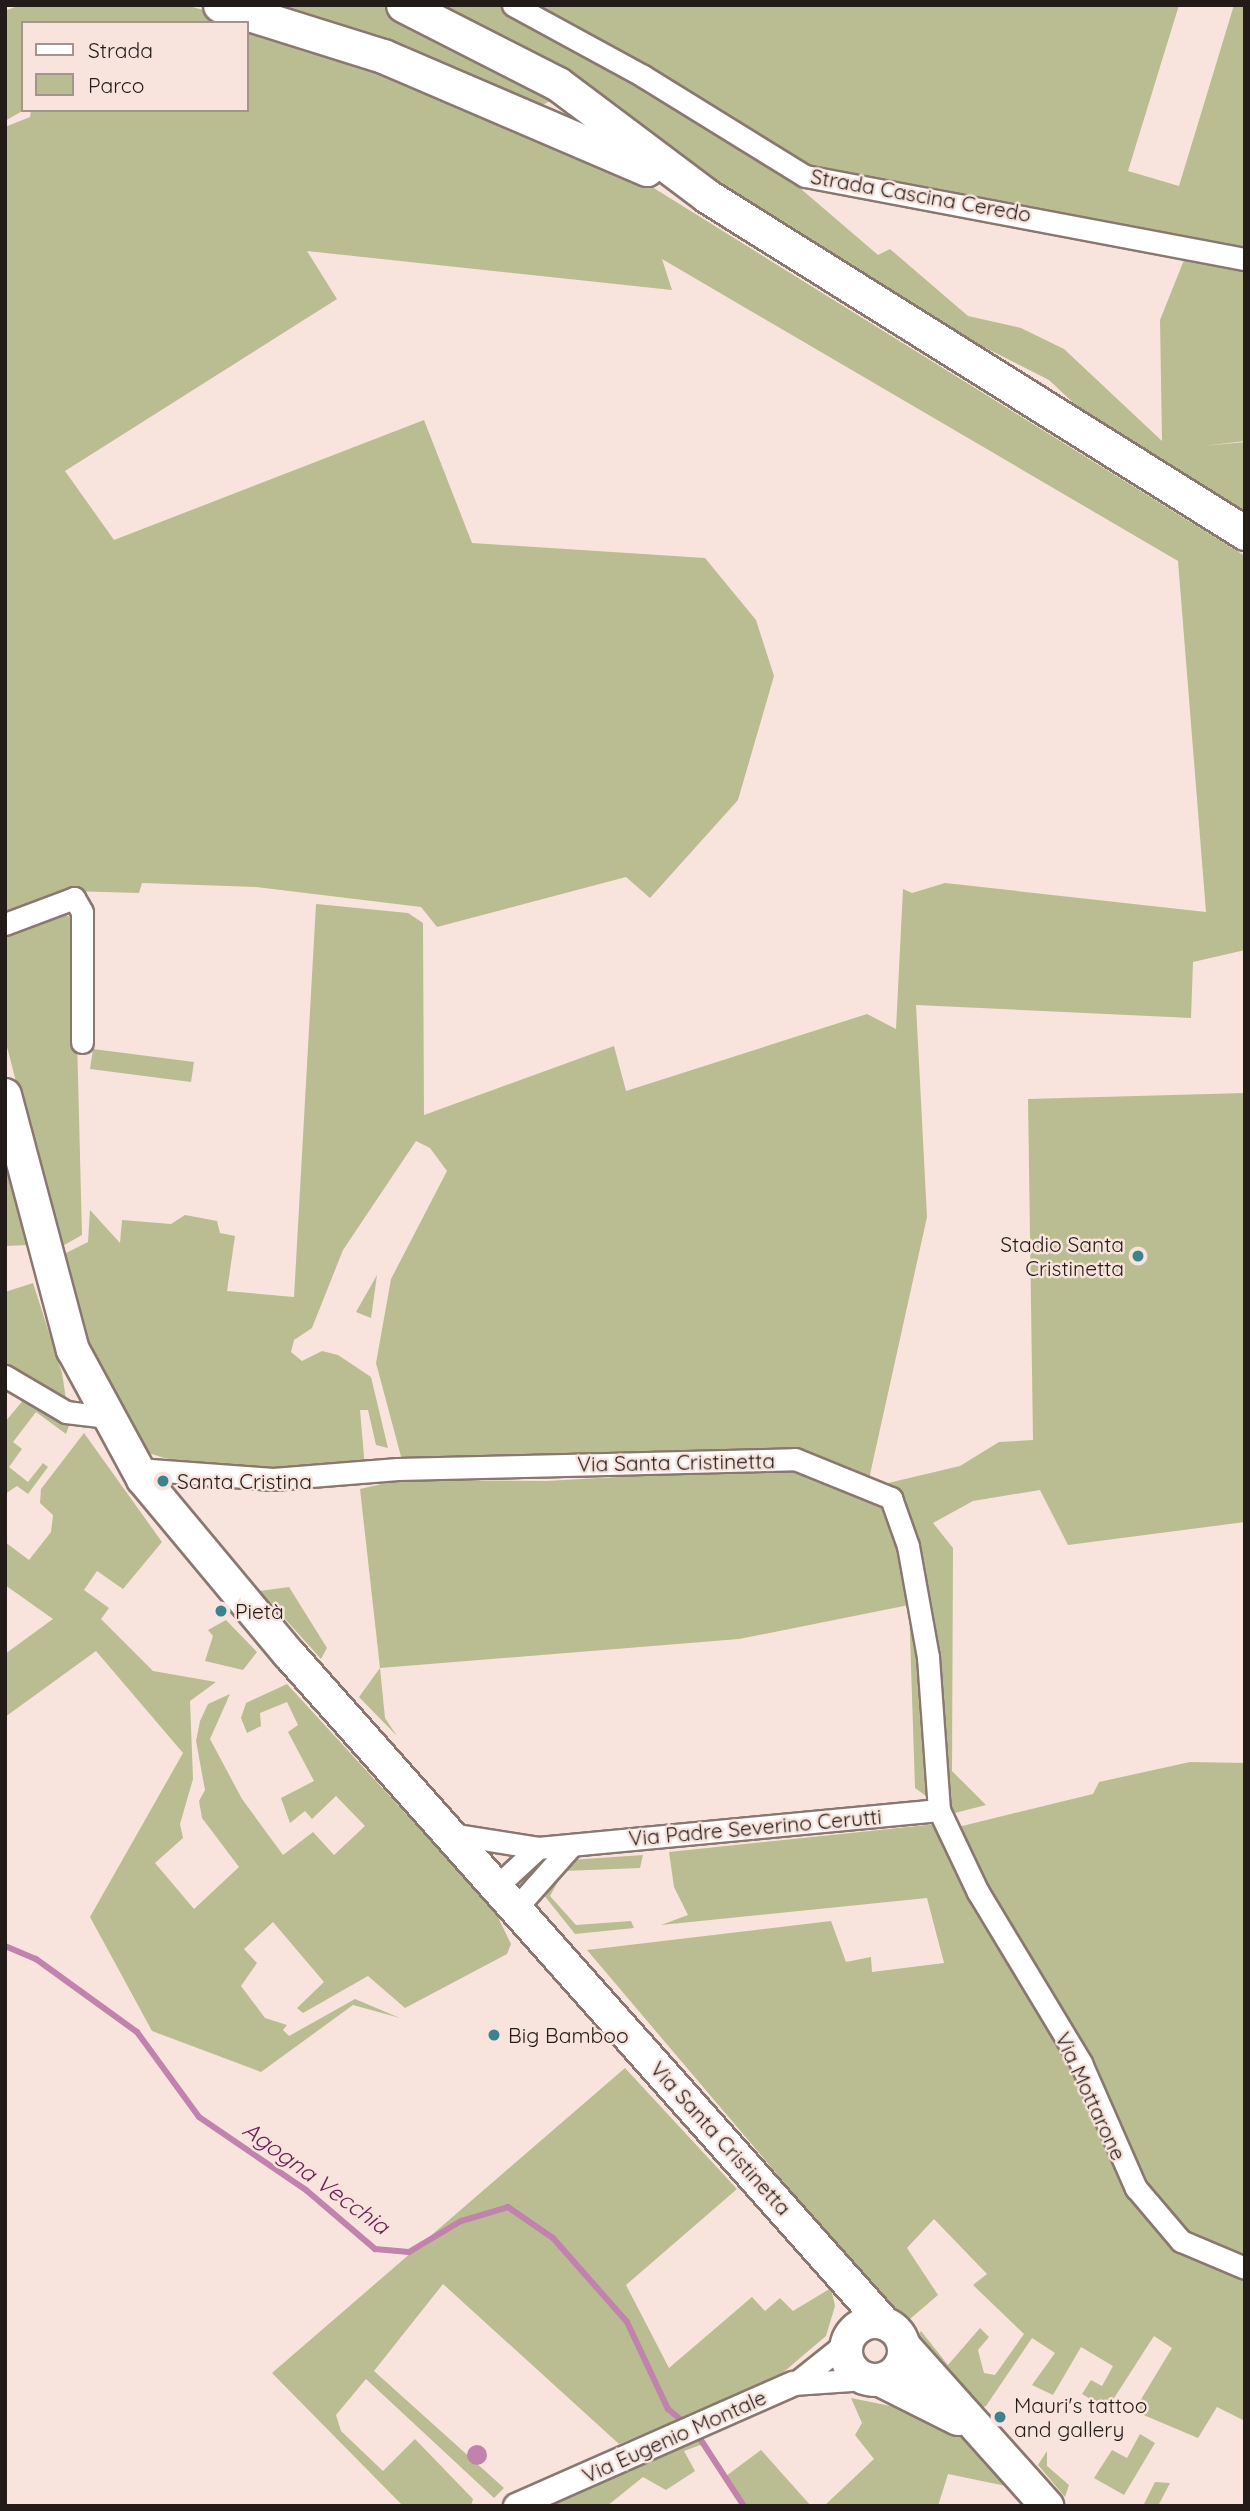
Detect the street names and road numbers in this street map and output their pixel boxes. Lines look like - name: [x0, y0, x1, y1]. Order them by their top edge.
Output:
- street label: Strada Cascina Ceredo: [809, 163, 1033, 227]
- street label: Via Santa Cristinetta: [577, 1448, 775, 1476]
- street label: Via Padre Severino Cerutti: [627, 1803, 883, 1851]
- street label: Via Mottarone: [1050, 2028, 1132, 2164]
- street label: Via Santa Cristinetta: [645, 2056, 797, 2220]
- street label: Via Eugenio Montale: [578, 2384, 770, 2488]

